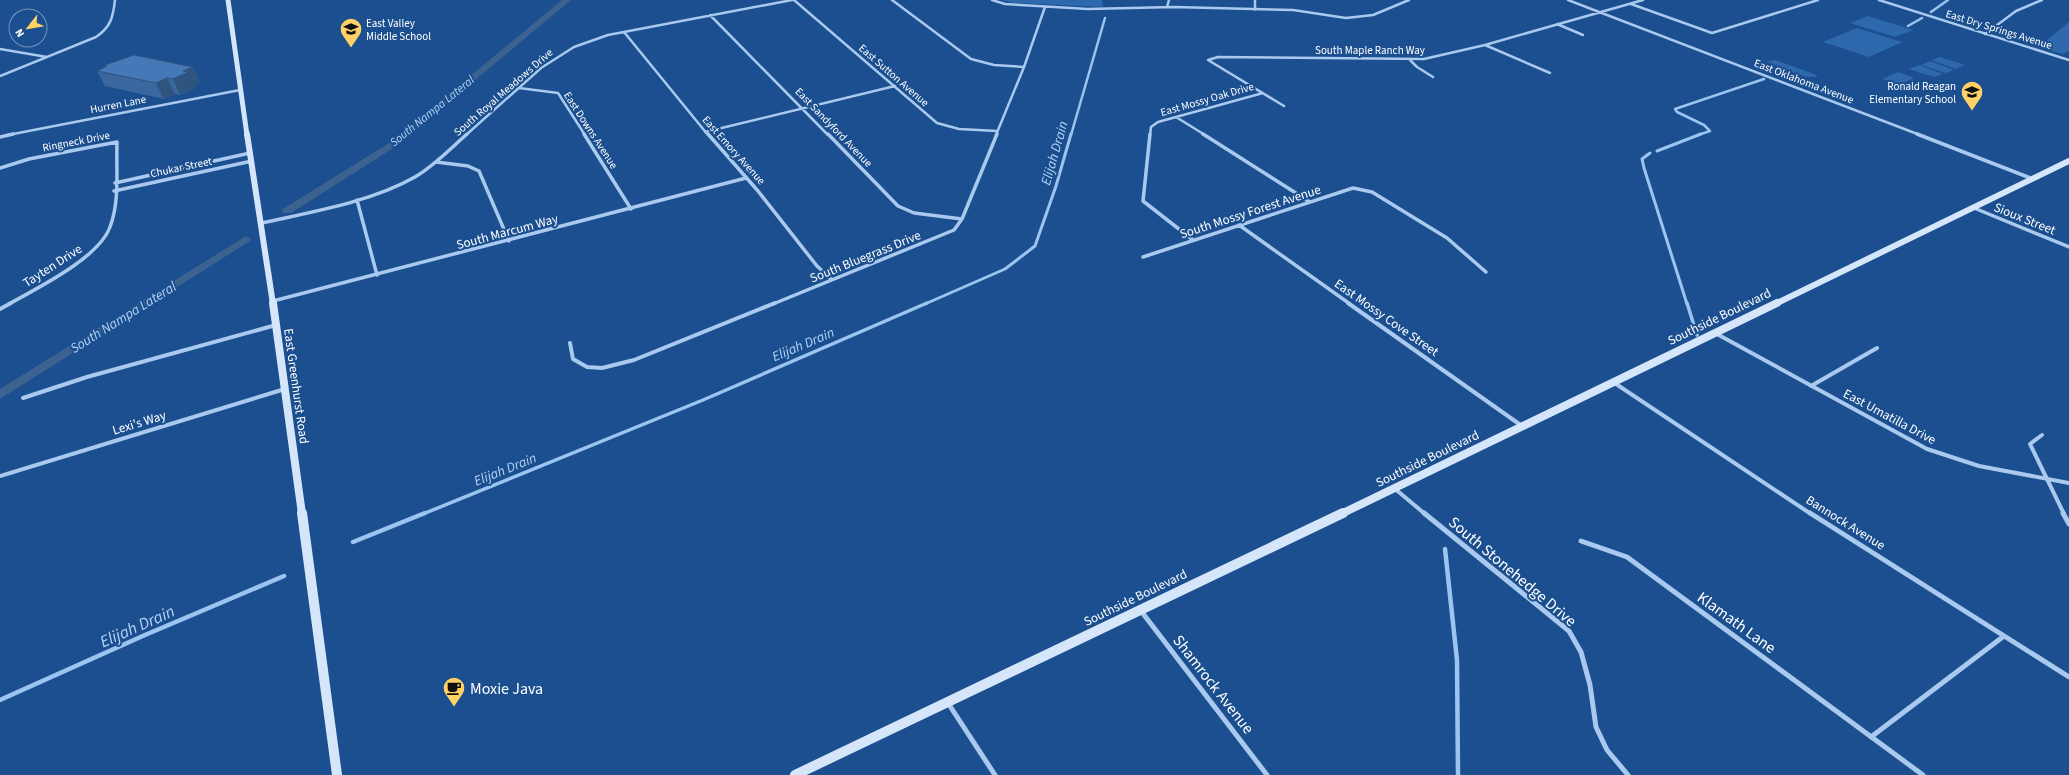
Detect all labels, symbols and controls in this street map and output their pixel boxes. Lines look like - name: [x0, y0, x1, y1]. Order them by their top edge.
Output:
- street label: East Dry Springs Avenue: [1944, 6, 2054, 53]
- north arrow: [8, 8, 48, 48]
- school or university icon: East Valley Middle School: [338, 16, 364, 49]
- place label: East Valley Middle School: [366, 16, 431, 44]
- text: N: [12, 26, 28, 40]
- street label: East Sutton Avenue: [855, 41, 932, 110]
- street label: South Maple Ranch Way: [1315, 43, 1425, 58]
- street label: South Royal Meadows Drive: [451, 45, 556, 140]
- street label: East Oklahoma Avenue: [1752, 56, 1856, 108]
- water label: South Nampa Lateral: [386, 72, 478, 151]
- street label: East Mossy Oak Drive: [1159, 79, 1256, 120]
- place label: Ronald Reagan Elementary School: [1869, 79, 1956, 107]
- school or university icon: Ronald Reagan Elementary School: [1959, 79, 1985, 112]
- street label: East Sandyford Avenue: [792, 84, 876, 171]
- street label: East Downs Avenue: [560, 89, 621, 172]
- street label: Hurren Lane: [89, 92, 148, 117]
- street label: East Emory Avenue: [699, 113, 769, 188]
- water label: Elijah Drain: [1036, 119, 1074, 188]
- street label: Ringneck Drive: [41, 127, 112, 155]
- street label: Chukar Street: [149, 154, 214, 181]
- street label: South Mossy Forest Avenue: [1177, 181, 1323, 243]
- street label: Sioux Street: [1991, 198, 2059, 240]
- street label: South Marcum Way: [454, 210, 560, 254]
- street label: South Bluegrass Drive: [807, 226, 924, 287]
- street label: Tayten Drive: [19, 240, 86, 292]
- street label: East Mossy Cove Street: [1331, 275, 1443, 361]
- water label: South Nampa Lateral: [67, 277, 181, 359]
- street label: Southside Boulevard: [1665, 284, 1774, 350]
- water label: Elijah Drain: [769, 323, 838, 367]
- street label: East Greenhurst Road: [279, 327, 313, 445]
- street label: East Umatilla Drive: [1840, 385, 1939, 449]
- street label: Lexi's Way: [110, 406, 168, 440]
- street label: Southside Boulevard: [1373, 426, 1482, 492]
- water label: Elijah Drain: [471, 448, 540, 492]
- street label: Bannock Avenue: [1802, 491, 1889, 554]
- street label: South Stonehedge Drive: [1444, 512, 1581, 632]
- street label: Southside Boulevard: [1081, 565, 1190, 631]
- street label: Klamath Lane: [1693, 587, 1780, 659]
- water label: Elijah Drain: [96, 600, 179, 654]
- street label: Shamrock Avenue: [1167, 630, 1259, 739]
- cafe icon: Moxie Java: [441, 675, 467, 708]
- place label: Moxie Java: [470, 678, 543, 700]

